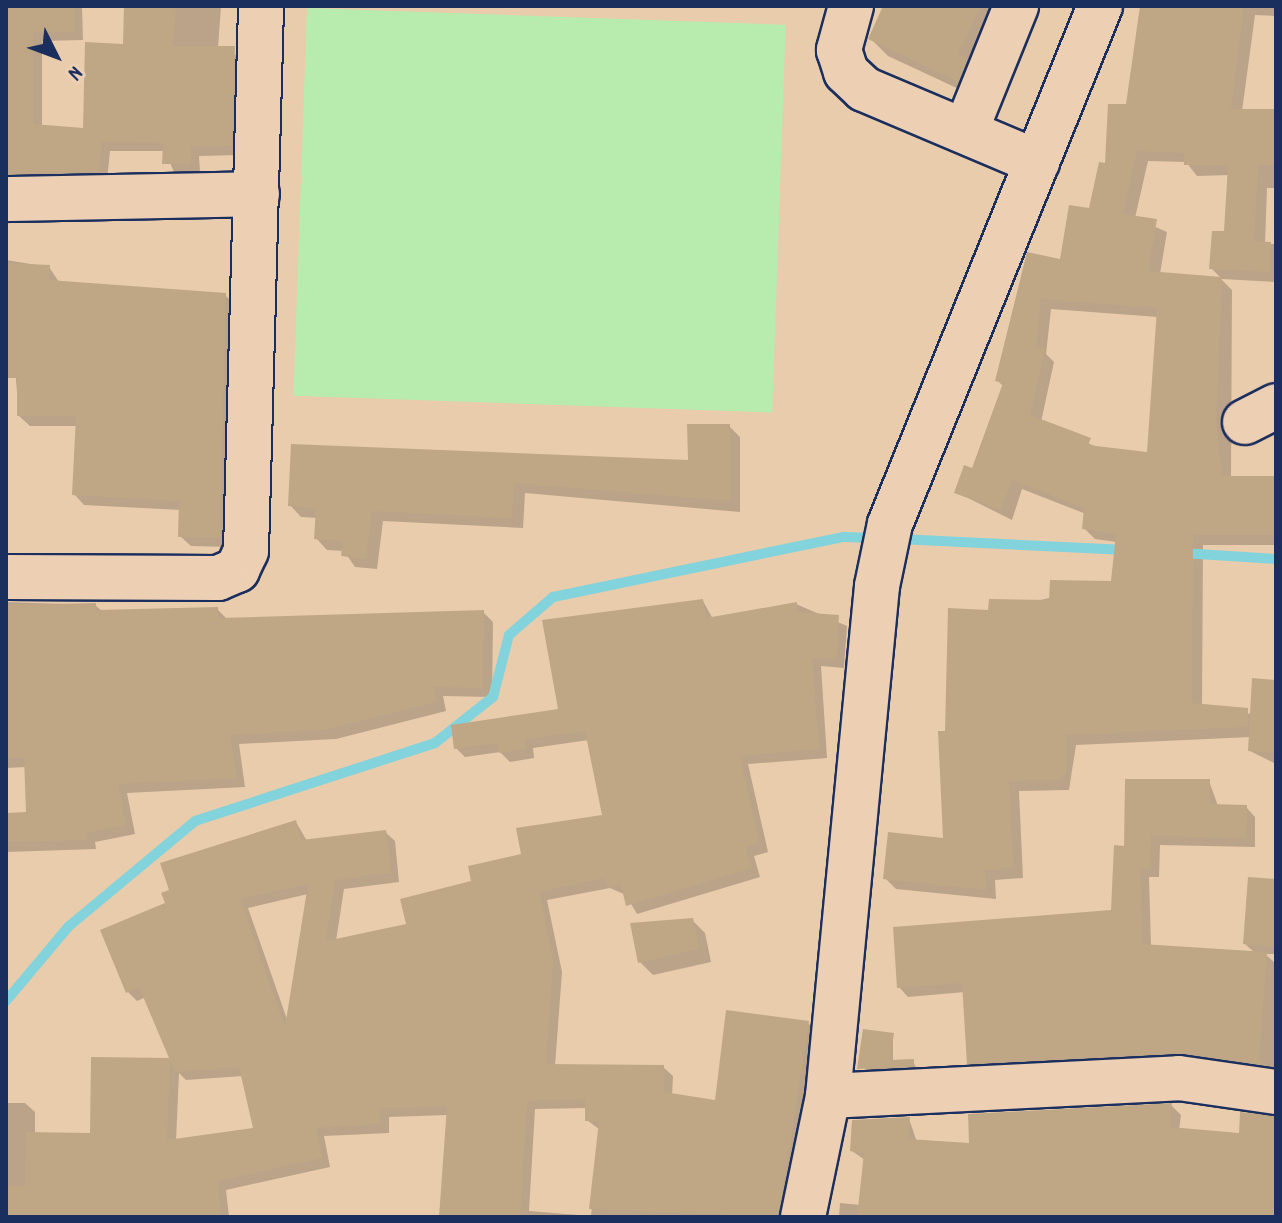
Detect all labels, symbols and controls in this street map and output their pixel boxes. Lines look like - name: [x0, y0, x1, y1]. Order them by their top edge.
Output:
- north arrow: [16, 16, 96, 96]
- text: N: [59, 58, 89, 87]

